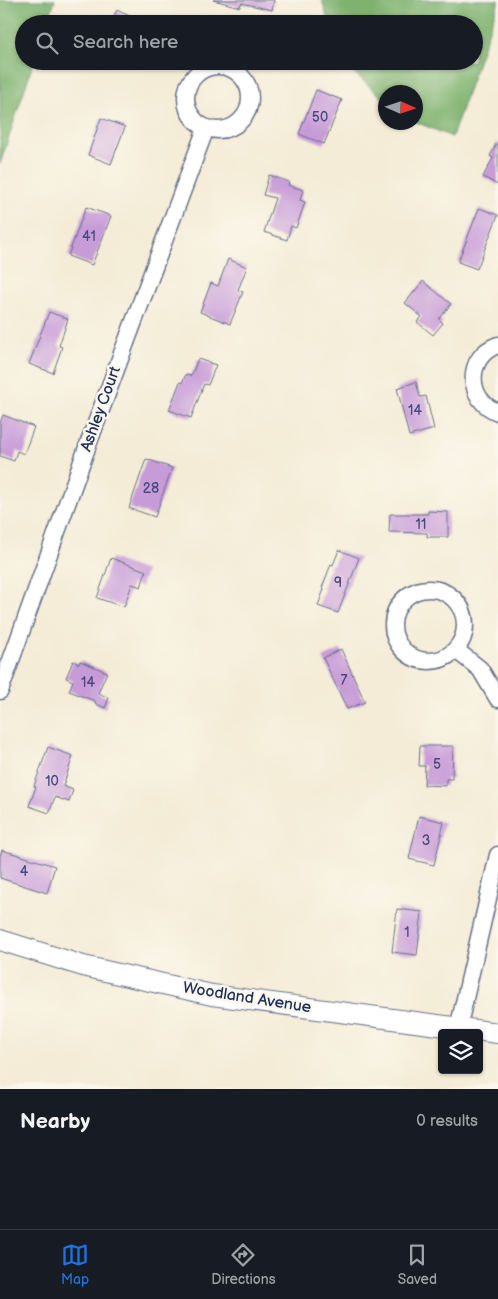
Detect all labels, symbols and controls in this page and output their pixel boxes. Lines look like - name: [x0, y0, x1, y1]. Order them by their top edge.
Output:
- search box: [15, 15, 483, 70]
- icon: search: [33, 29, 61, 57]
- text: Search here: [73, 31, 178, 54]
- north arrow: [378, 85, 423, 130]
- house number: 50: [312, 109, 328, 126]
- house number: 41: [82, 228, 96, 245]
- street label: Ashley Court: [77, 364, 125, 454]
- house number: 14: [408, 402, 422, 419]
- house number: 28: [143, 480, 159, 497]
- house number: 11: [416, 516, 426, 533]
- house number: 9: [334, 574, 342, 591]
- house number: 7: [341, 672, 348, 689]
- house number: 14: [81, 674, 95, 691]
- house number: 5: [433, 756, 441, 773]
- house number: 10: [45, 773, 59, 790]
- house number: 3: [422, 832, 430, 849]
- house number: 4: [20, 863, 29, 880]
- house number: 1: [404, 924, 410, 941]
- street label: Woodland Avenue: [181, 978, 313, 1018]
- map controls: [438, 1029, 483, 1074]
- button: layers: [438, 1029, 483, 1074]
- text: Nearby: [20, 1109, 90, 1134]
- text: 0 results: [416, 1112, 478, 1131]
- tab: Map: [61, 1241, 89, 1288]
- tab: Directions: [211, 1241, 276, 1288]
- tab: Saved: [398, 1241, 437, 1288]

